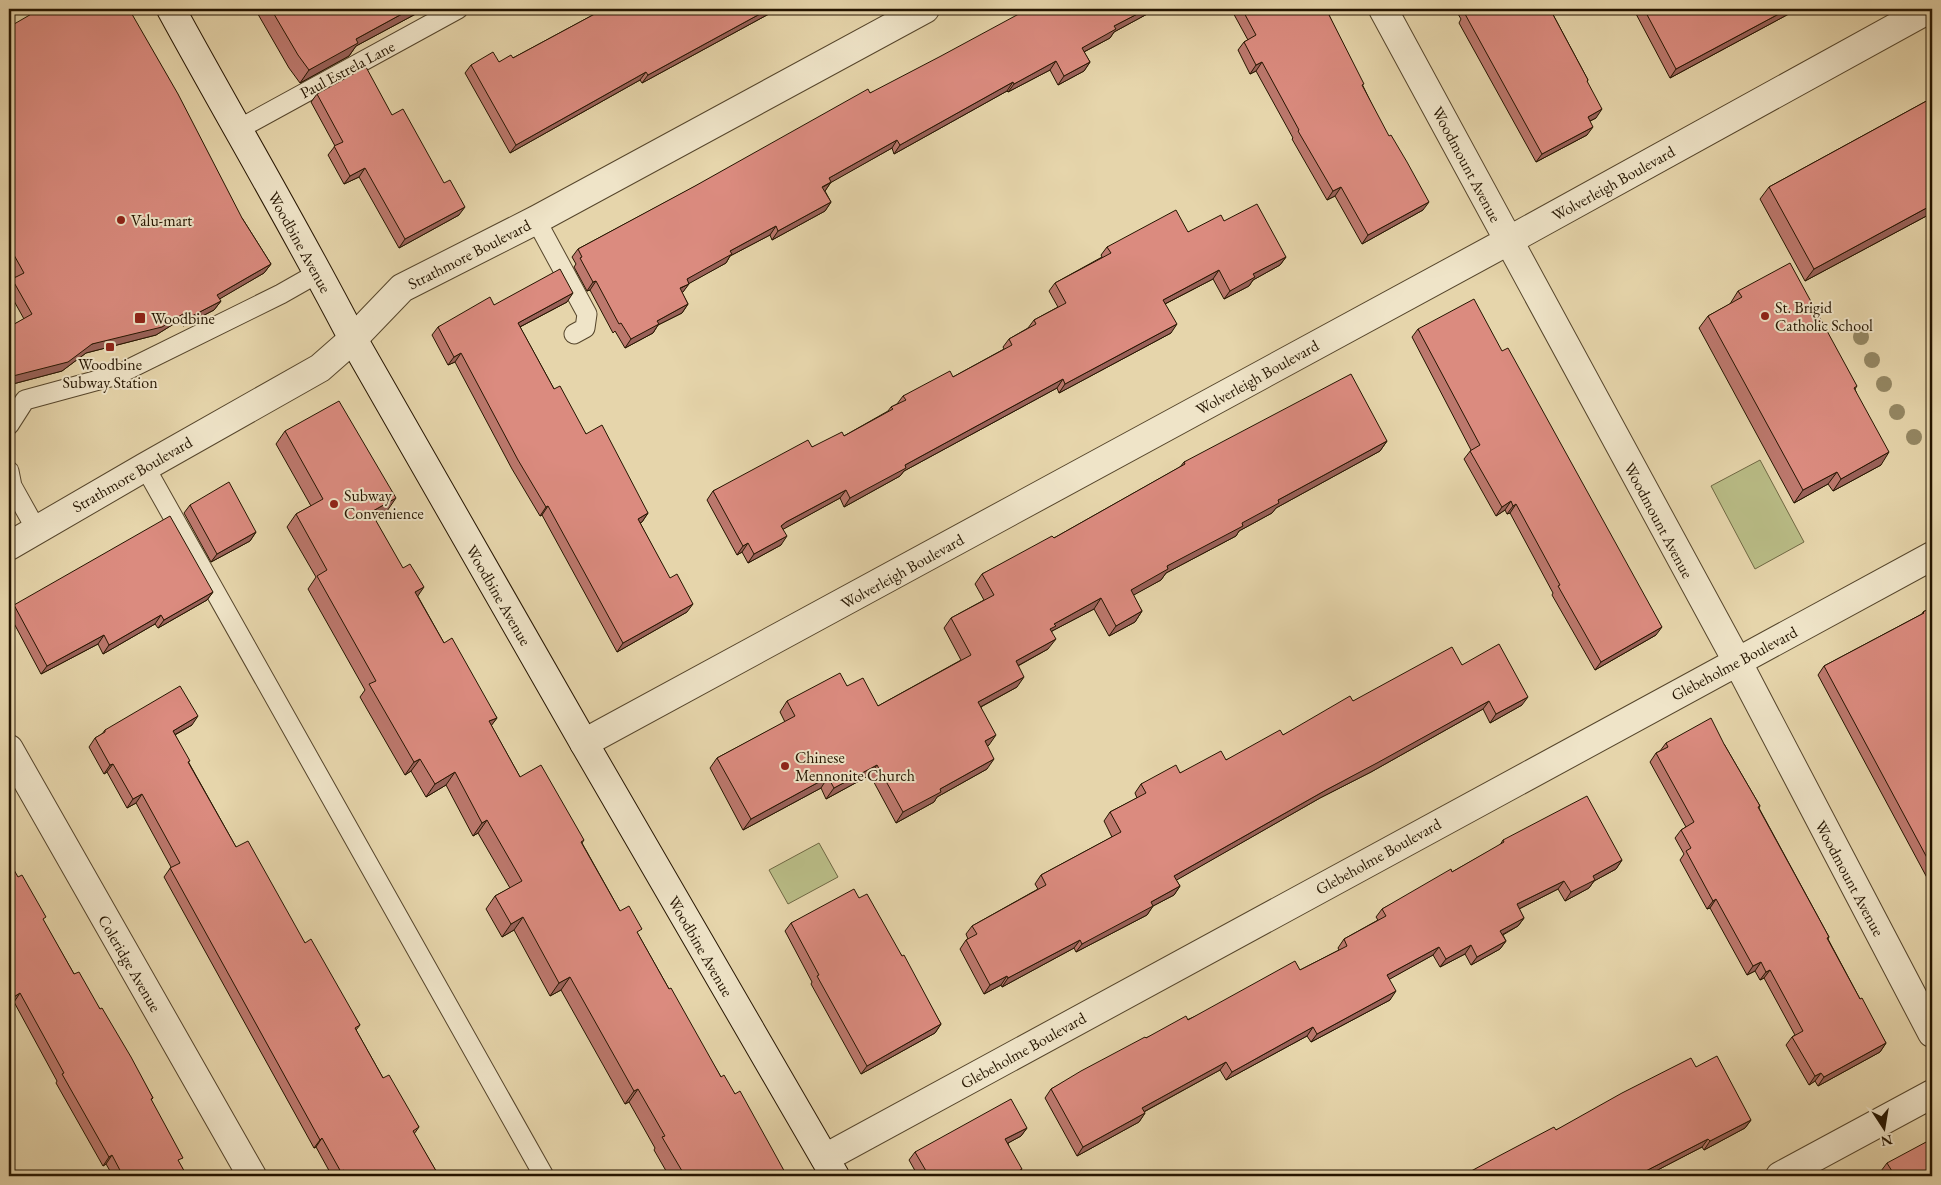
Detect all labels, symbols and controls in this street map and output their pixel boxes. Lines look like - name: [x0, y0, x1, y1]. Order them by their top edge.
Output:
- street label: Paul Estrela Lane: [296, 36, 398, 103]
- street label: Woodmount Avenue: [1427, 103, 1506, 226]
- street label: Wolverleigh Boulevard: [1548, 140, 1679, 226]
- street label: Woodbine Avenue: [263, 188, 336, 297]
- place label: Valu-mart: [131, 210, 192, 231]
- marker: Valu-mart: [115, 214, 127, 226]
- street label: Strathmore Boulevard: [404, 214, 535, 294]
- place label: St. Brigid Catholic School: [1775, 297, 1873, 336]
- place label: Woodbine: [151, 308, 215, 329]
- marker: St. Brigid Catholic School: [1759, 310, 1771, 322]
- marker: Woodbine: [133, 311, 147, 325]
- street label: Wolverleigh Boulevard: [1192, 334, 1323, 420]
- marker: Woodbine Subway Station: [104, 341, 116, 353]
- place label: Woodbine Subway Station: [62, 354, 158, 393]
- street label: Strathmore Boulevard: [69, 431, 197, 517]
- street label: Woodmount Avenue: [1619, 459, 1698, 582]
- place label: Subway Convenience: [344, 485, 424, 524]
- marker: Subway Convenience: [328, 498, 340, 510]
- street label: Wolverleigh Boulevard: [837, 528, 968, 614]
- street label: Woodbine Avenue: [461, 541, 536, 649]
- street label: Glebeholme Boulevard: [1667, 621, 1802, 706]
- place label: Chinese Mennonite Church: [795, 747, 915, 786]
- marker: Chinese Mennonite Church: [779, 760, 791, 772]
- street label: Glebeholme Boulevard: [1312, 813, 1445, 900]
- street label: Woodmount Avenue: [1810, 817, 1889, 940]
- street label: Woodbine Avenue: [663, 892, 738, 1000]
- street label: Coleridge Avenue: [93, 911, 166, 1016]
- street label: Glebeholme Boulevard: [957, 1007, 1090, 1094]
- north arrow: [1858, 1102, 1908, 1152]
- text: N: [1879, 1131, 1894, 1151]

